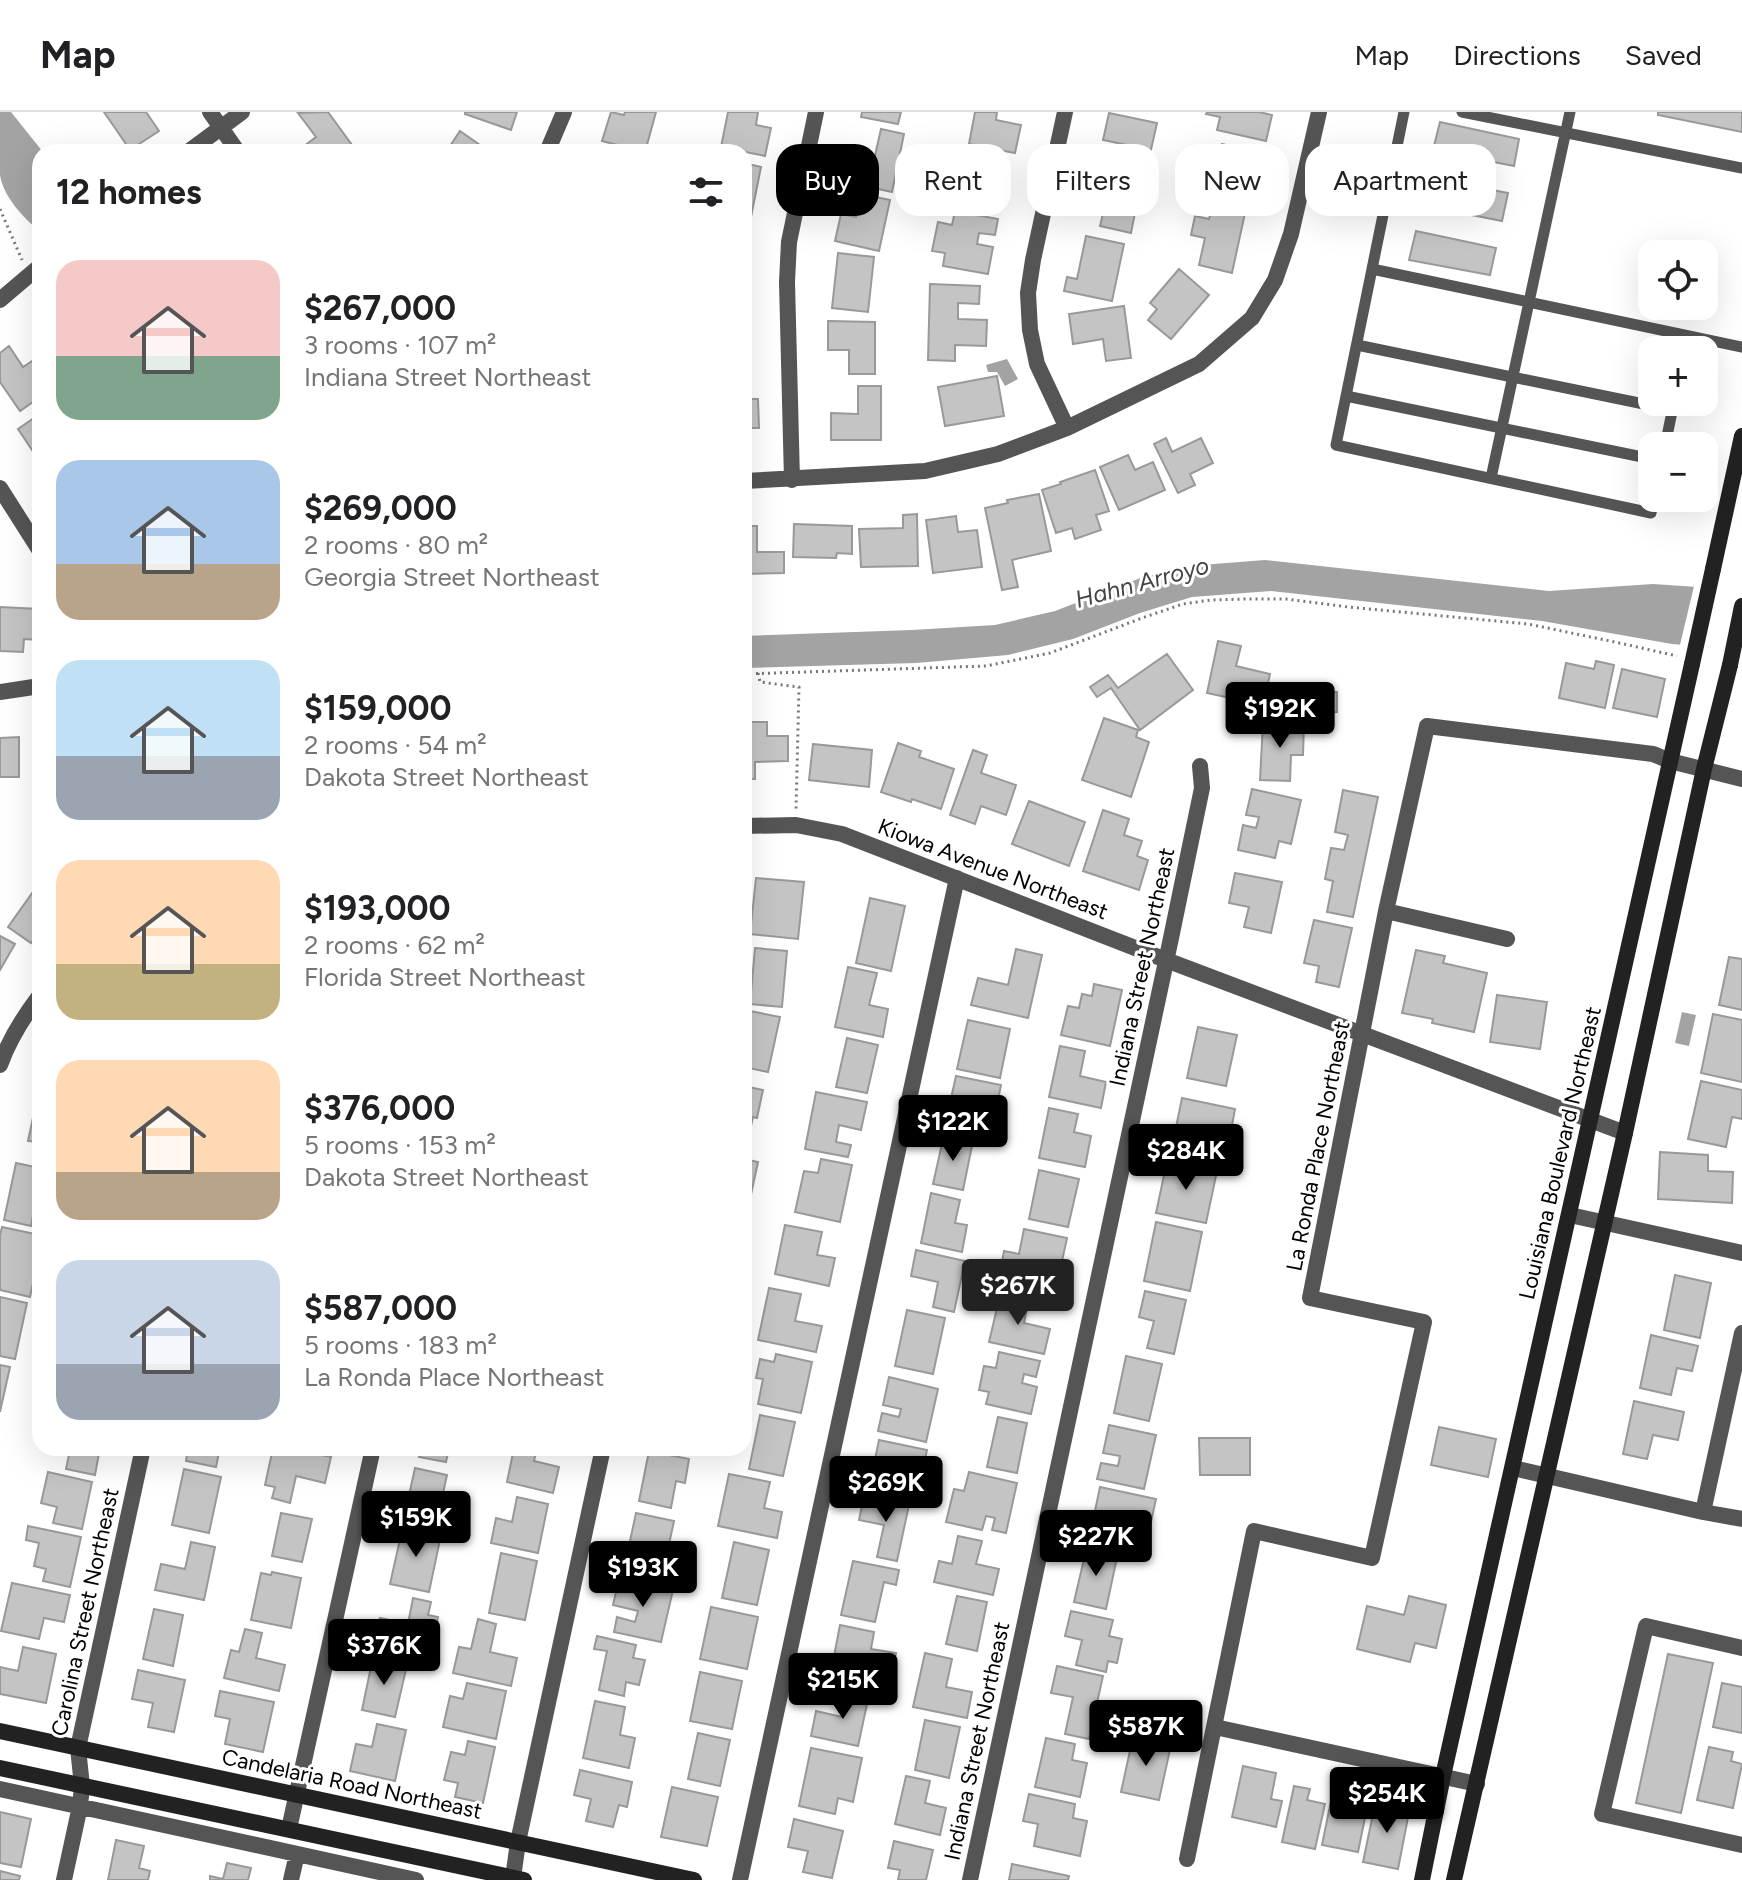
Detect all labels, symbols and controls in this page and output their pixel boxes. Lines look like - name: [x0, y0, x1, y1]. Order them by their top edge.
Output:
- text: Map: [40, 32, 116, 78]
- text: Map: [1355, 38, 1409, 72]
- text: Directions: [1453, 38, 1581, 72]
- text: Saved: [1625, 38, 1702, 72]
- chip: Buy: [776, 144, 879, 216]
- chip: Rent: [895, 144, 1011, 216]
- chip: Filters: [1027, 144, 1159, 216]
- chip: New: [1175, 144, 1289, 216]
- chip: Apartment: [1305, 144, 1496, 216]
- icon: filters: [684, 170, 728, 214]
- text: 12 homes: [56, 172, 202, 213]
- map controls: [1638, 240, 1718, 512]
- button: locate: [1638, 240, 1718, 320]
- text: $267,000: [304, 288, 456, 329]
- icon: home: [120, 292, 216, 388]
- text: 3 rooms · 107 m²: [304, 329, 497, 361]
- button: +: [1638, 336, 1718, 416]
- text: Indiana Street Northeast: [304, 361, 591, 393]
- button: −: [1638, 432, 1718, 512]
- text: $269,000: [304, 488, 457, 529]
- icon: home: [120, 492, 216, 588]
- text: 2 rooms · 80 m²: [304, 529, 488, 561]
- water label: Hahn Arroyo: [1072, 550, 1212, 614]
- text: Georgia Street Northeast: [304, 561, 600, 593]
- pin: $192K: [1224, 682, 1336, 750]
- text: $159,000: [304, 688, 452, 729]
- icon: home: [120, 692, 216, 788]
- text: $192K: [1244, 692, 1316, 724]
- text: 2 rooms · 54 m²: [304, 729, 487, 761]
- text: Dakota Street Northeast: [304, 761, 589, 793]
- street label: Kiowa Avenue Northeast: [874, 813, 1112, 925]
- street label: Indiana Street Northeast: [1104, 845, 1180, 1089]
- text: $193,000: [304, 888, 451, 929]
- icon: home: [120, 892, 216, 988]
- text: 2 rooms · 62 m²: [304, 929, 485, 961]
- text: Florida Street Northeast: [304, 961, 586, 993]
- street label: Louisiana Boulevard Northeast: [1513, 1004, 1607, 1302]
- street label: La Ronda Place Northeast: [1280, 1019, 1356, 1273]
- text: $376,000: [304, 1088, 455, 1129]
- icon: home: [120, 1092, 216, 1188]
- pin: $122K: [897, 1095, 1009, 1163]
- text: $122K: [917, 1105, 989, 1137]
- pin: $284K: [1130, 1124, 1242, 1192]
- text: 5 rooms · 153 m²: [304, 1129, 496, 1161]
- text: $284K: [1146, 1134, 1226, 1166]
- text: Dakota Street Northeast: [304, 1161, 589, 1193]
- pin: $267K: [962, 1259, 1074, 1327]
- text: $267K: [980, 1269, 1056, 1301]
- text: $587,000: [304, 1288, 457, 1329]
- icon: home: [120, 1292, 216, 1388]
- text: 5 rooms · 183 m²: [304, 1329, 497, 1361]
- text: La Ronda Place Northeast: [304, 1361, 604, 1393]
- pin: $269K: [830, 1456, 942, 1524]
- text: $269K: [848, 1466, 924, 1498]
- street label: Carolina Street Northeast: [46, 1486, 124, 1738]
- pin: $159K: [360, 1491, 472, 1559]
- text: $159K: [380, 1501, 452, 1533]
- pin: $227K: [1040, 1510, 1152, 1578]
- text: $227K: [1058, 1520, 1134, 1552]
- pin: $193K: [587, 1541, 699, 1609]
- text: $193K: [607, 1551, 679, 1583]
- pin: $376K: [328, 1619, 440, 1687]
- street label: Indiana Street Northeast: [939, 1619, 1015, 1863]
- text: $376K: [346, 1629, 422, 1661]
- pin: $215K: [787, 1653, 899, 1721]
- text: $215K: [807, 1663, 879, 1695]
- pin: $587K: [1090, 1700, 1202, 1768]
- text: $587K: [1107, 1710, 1185, 1742]
- street label: Candelaria Road Northeast: [219, 1743, 485, 1825]
- pin: $254K: [1331, 1767, 1443, 1835]
- text: $254K: [1348, 1777, 1426, 1809]

